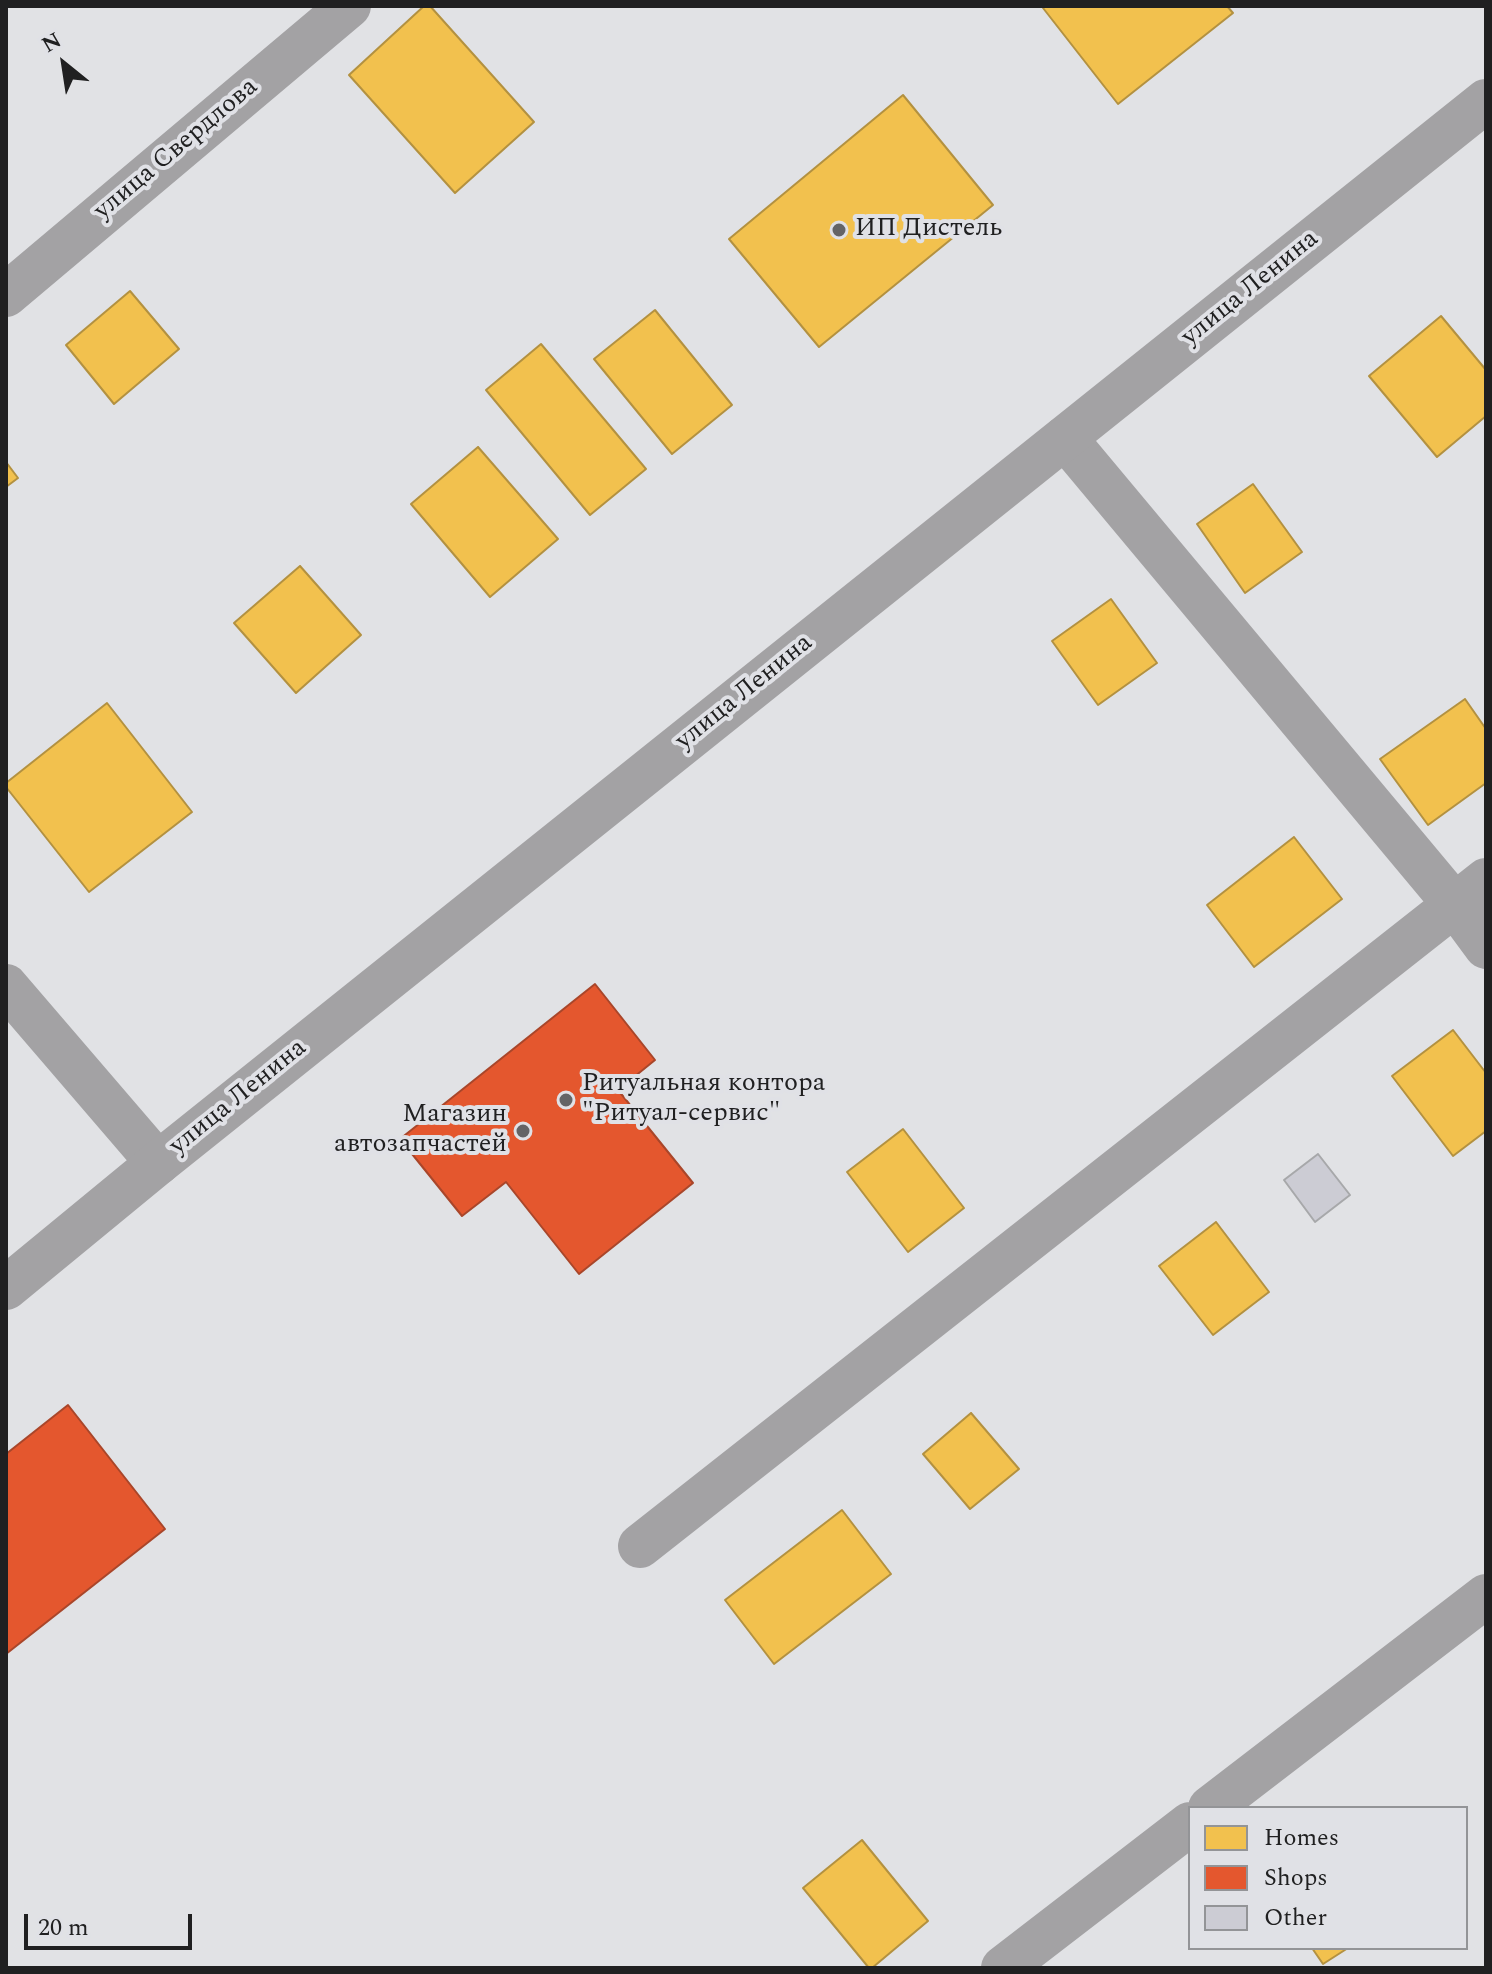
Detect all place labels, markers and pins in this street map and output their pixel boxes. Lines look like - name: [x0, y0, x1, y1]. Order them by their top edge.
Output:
- place label: ИП Дистель: [855, 214, 1002, 246]
- marker: ИП Дистель: [830, 221, 848, 239]
- place label: Ритуальная контора "Ритуал-сервис": [582, 1069, 826, 1130]
- marker: Ритуальная контора "Ритуал-сервис": [557, 1091, 575, 1109]
- place label: Магазин автозапчастей: [334, 1100, 507, 1162]
- marker: Магазин автозапчастей: [514, 1122, 532, 1140]

